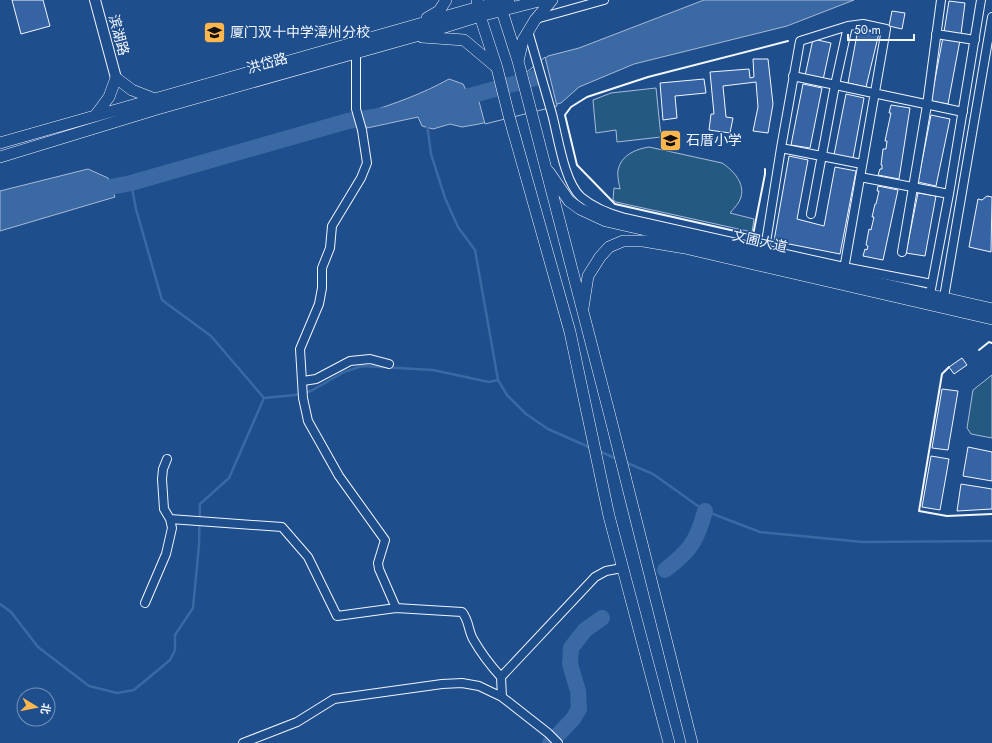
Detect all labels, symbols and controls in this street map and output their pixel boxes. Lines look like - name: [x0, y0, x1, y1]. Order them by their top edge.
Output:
- street label: 滨湖路: [104, 12, 134, 58]
- scale bar: [848, 16, 914, 42]
- school or university icon: 厦门双十中学漳州分校: [202, 19, 228, 45]
- text: 50 m: [854, 21, 881, 39]
- place label: 厦门双十中学漳州分校: [230, 22, 370, 42]
- street label: 洪岱路: [244, 48, 290, 78]
- school or university icon: 石厝小学: [658, 127, 684, 153]
- place label: 石厝小学: [686, 130, 742, 150]
- street label: 文圃大道: [730, 225, 790, 257]
- north arrow: [16, 687, 56, 727]
- text: 北: [37, 702, 55, 716]

